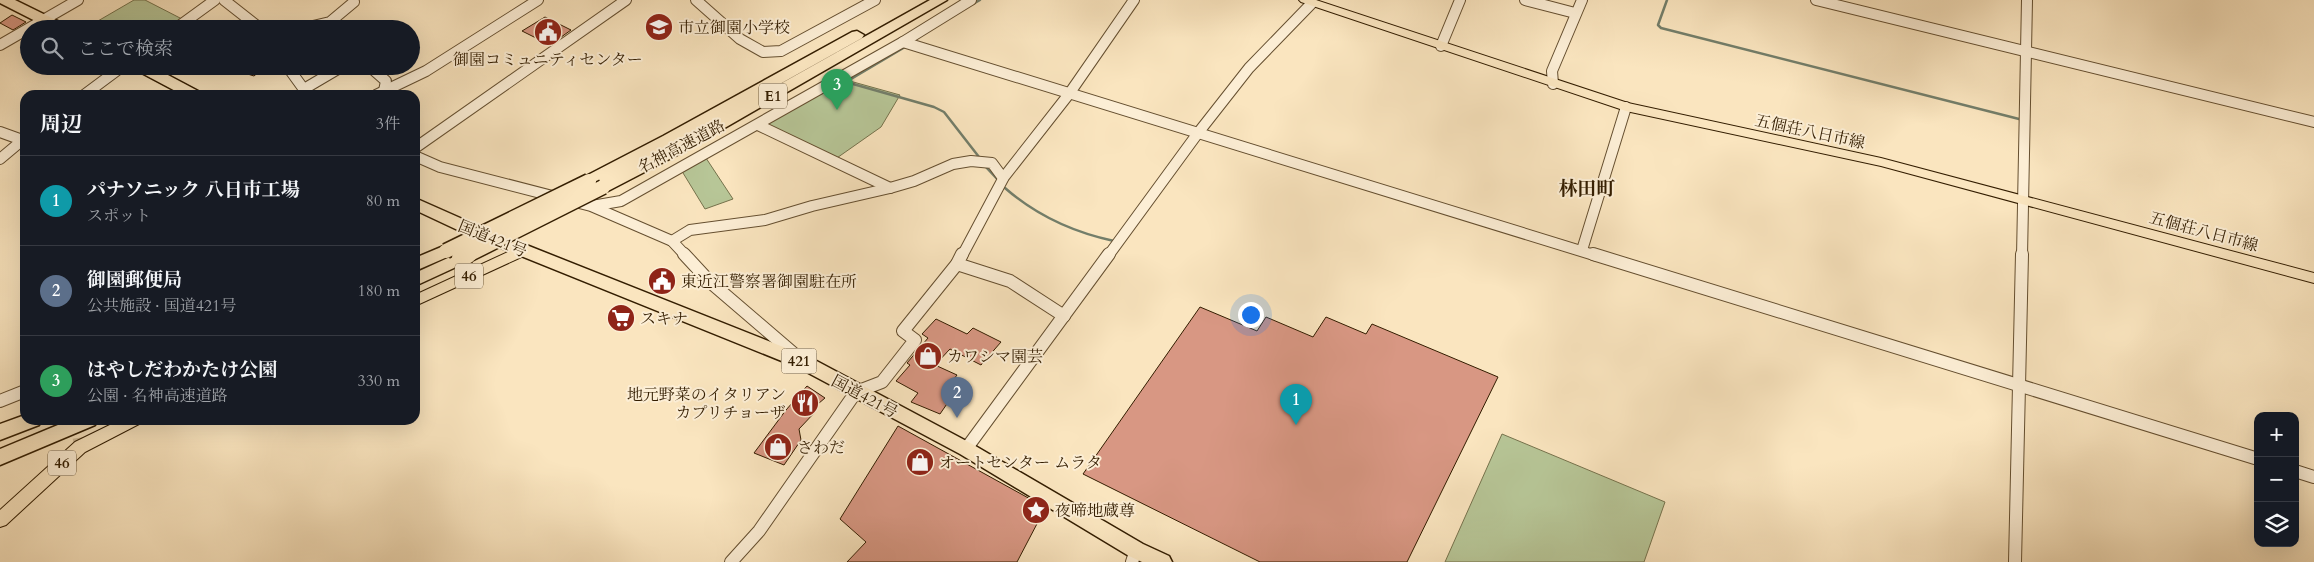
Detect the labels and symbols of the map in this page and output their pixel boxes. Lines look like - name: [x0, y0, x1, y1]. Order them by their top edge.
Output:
- school or university icon: 市立御園小学校: [644, 12, 674, 42]
- public building icon: 御園コミュニティセンター: [533, 17, 563, 47]
- place label: 市立御園小学校: [678, 17, 790, 39]
- place label: 御園コミュニティセンター: [453, 49, 643, 71]
- pin: 3: [821, 69, 853, 110]
- road number: E1: [759, 84, 787, 108]
- street label: 五個荘八日市線: [1753, 110, 1867, 154]
- street label: 名神高速道路: [634, 115, 729, 179]
- district label: 林田町: [1558, 176, 1616, 202]
- street label: 五個荘八日市線: [2147, 207, 2261, 257]
- street label: 国道421号: [455, 215, 530, 263]
- road number: 46: [455, 264, 483, 288]
- public building icon: 東近江警察署御園駐在所: [647, 266, 677, 296]
- place label: 東近江警察署御園駐在所: [681, 271, 857, 293]
- your location: [1238, 302, 1264, 328]
- supermarket icon: スキナ: [606, 303, 636, 333]
- place label: スキナ: [640, 308, 688, 330]
- shop icon: カワシマ園芸: [913, 341, 943, 371]
- place label: カワシマ園芸: [947, 346, 1043, 368]
- road number: 421: [782, 348, 816, 374]
- street label: 国道421号: [827, 370, 902, 424]
- pin: 2: [941, 377, 973, 418]
- place label: 地元野菜のイタリアン カプリチョーザ: [627, 384, 786, 424]
- pin: 1: [1280, 384, 1312, 425]
- restaurant icon: 地元野菜のイタリアン カプリチョーザ: [790, 388, 820, 418]
- shop icon: さわだ: [763, 432, 793, 462]
- place label: さわだ: [797, 437, 845, 459]
- shop icon: オートセンター ムラタ: [905, 447, 935, 477]
- road number: 46: [48, 450, 76, 476]
- place label: オートセンター ムラタ: [939, 452, 1102, 474]
- place icon: 夜啼地蔵尊: [1021, 495, 1051, 525]
- place label: 夜啼地蔵尊: [1055, 500, 1135, 522]

